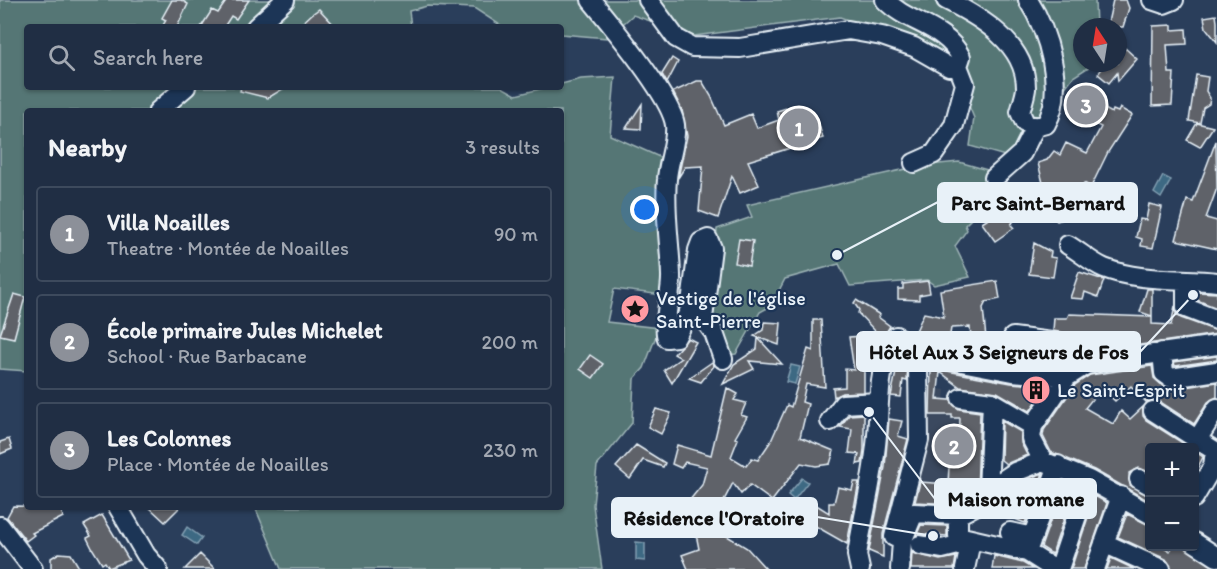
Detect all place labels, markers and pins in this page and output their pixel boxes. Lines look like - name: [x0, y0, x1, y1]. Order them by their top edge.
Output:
- pin: 3: [1066, 82, 1106, 128]
- pin: 1: [780, 106, 818, 150]
- callout: Parc Saint-Bernard: [938, 183, 1137, 222]
- place label: Vestige de l'église Saint-Pierre: [656, 286, 806, 333]
- place icon: Vestige de l'église Saint-Pierre: [619, 293, 651, 325]
- callout: Hôtel Aux 3 Seigneurs de Fos: [857, 332, 1140, 371]
- building icon: Le Saint-Esprit: [1020, 374, 1052, 406]
- place label: Le Saint-Esprit: [1057, 378, 1185, 402]
- pin: 2: [934, 424, 974, 468]
- callout: Maison romane: [935, 479, 1096, 518]
- callout: Résidence l'Oratoire: [612, 498, 817, 537]

